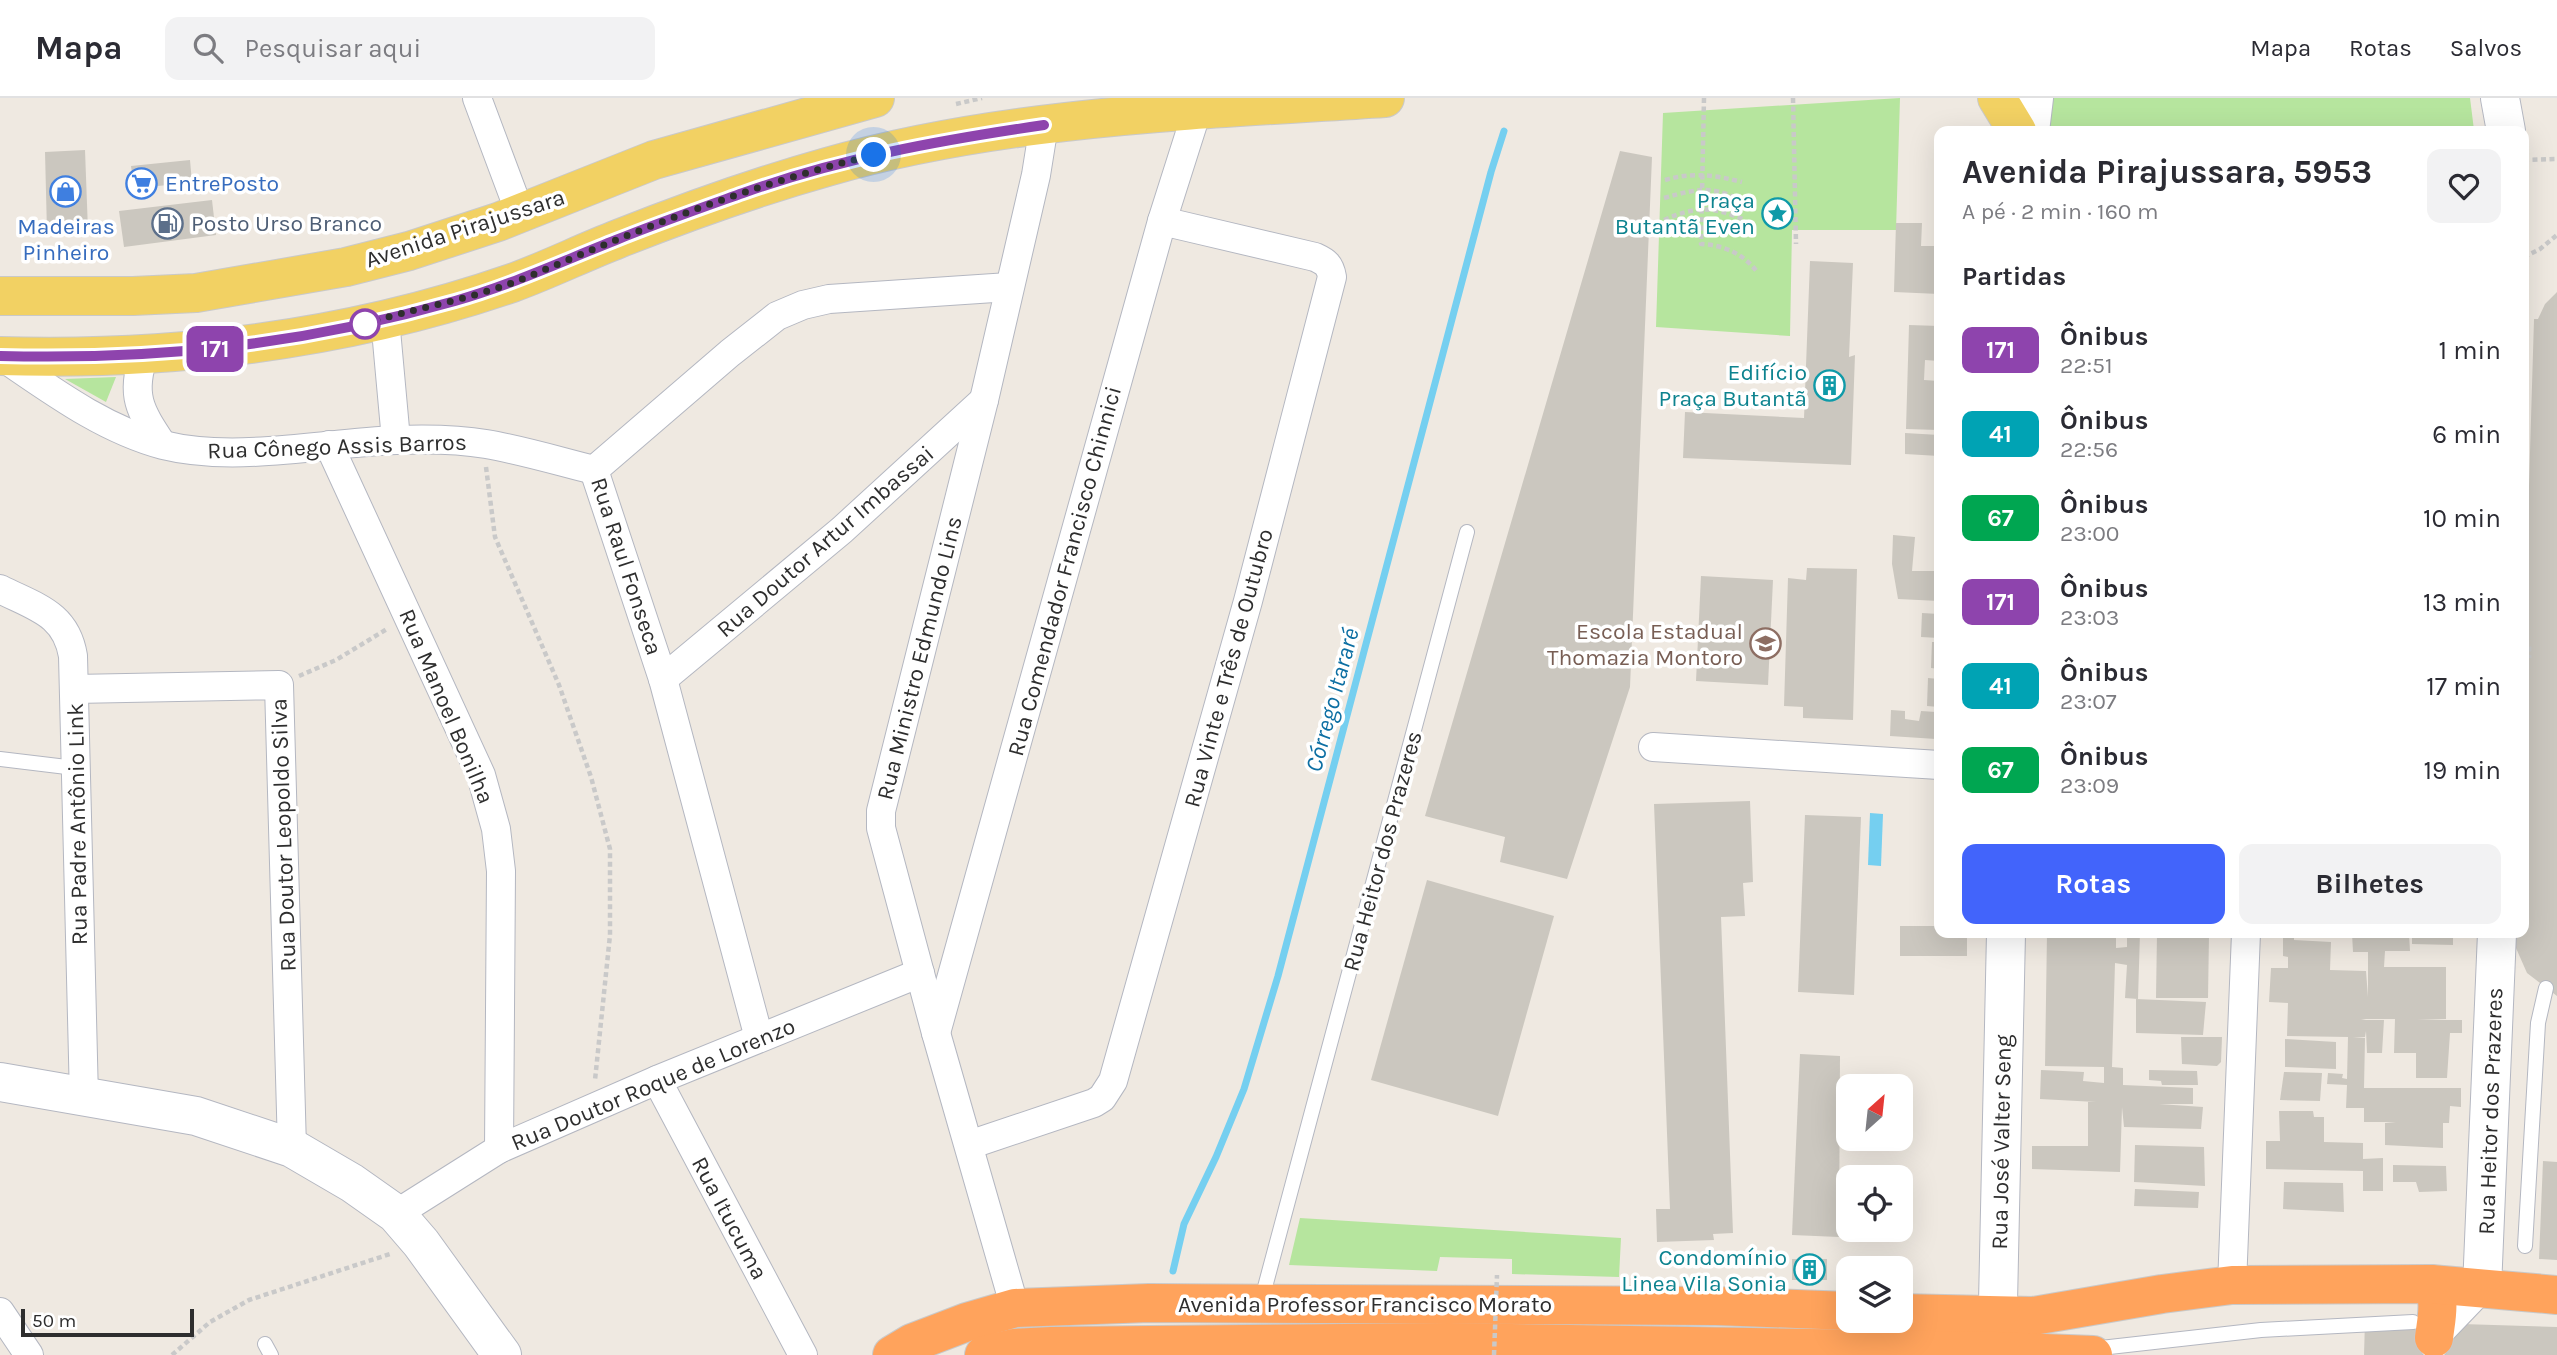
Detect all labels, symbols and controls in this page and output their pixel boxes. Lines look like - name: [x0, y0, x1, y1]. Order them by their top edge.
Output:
- search box: [165, 17, 655, 80]
- text: Mapa: [35, 29, 123, 67]
- icon: search: [189, 29, 227, 67]
- text: Pesquisar aqui: [245, 33, 421, 64]
- text: Mapa: [2250, 34, 2311, 62]
- text: Rotas: [2349, 34, 2412, 62]
- text: Salvos: [2450, 34, 2522, 62]
- your location: [856, 137, 891, 172]
- button: heart: [2427, 149, 2501, 223]
- text: Avenida Pirajussara, 5953: [1962, 153, 2372, 191]
- supermarket icon: EntrePosto: [125, 166, 159, 200]
- place label: EntrePosto: [165, 170, 279, 197]
- shop icon: Madeiras Pinheiro: [49, 175, 83, 209]
- street label: Avenida Pirajussara: [362, 183, 568, 273]
- place label: Praça Butantã Even: [1615, 187, 1755, 240]
- place icon: Praça Butantã Even: [1761, 196, 1795, 230]
- text: A pé · 2 min · 160 m: [1962, 198, 2158, 225]
- fuel station icon: Posto Urso Branco: [151, 206, 185, 240]
- place label: Posto Urso Branco: [191, 210, 382, 237]
- place label: Madeiras Pinheiro: [17, 213, 115, 266]
- text: Partidas: [1962, 261, 2066, 292]
- unlabelled marker: [350, 309, 380, 339]
- text: Ônibus: [2060, 321, 2148, 352]
- line badge: 171: [175, 326, 255, 372]
- text: 171: [200, 335, 230, 363]
- text: 1 min: [2438, 335, 2501, 366]
- text: 171: [1986, 336, 2015, 364]
- text: 22:51: [2060, 352, 2113, 379]
- place label: Edifício Praça Butantã: [1659, 359, 1807, 412]
- building icon: Edifício Praça Butantã: [1813, 368, 1847, 402]
- street label: Rua Comendador Francisco Chinnici: [1002, 383, 1127, 759]
- text: Ônibus: [2060, 405, 2148, 436]
- text: 6 min: [2432, 419, 2501, 450]
- text: 41: [1989, 420, 2012, 448]
- street label: Rua Cônego Assis Barros: [207, 428, 467, 465]
- text: 22:56: [2060, 436, 2118, 463]
- street label: Rua Doutor Artur Imbassai: [711, 440, 939, 643]
- street label: Rua Raul Fonseca: [585, 474, 668, 658]
- text: Ônibus: [2060, 489, 2148, 520]
- text: 10 min: [2423, 503, 2501, 534]
- text: 67: [1987, 504, 2014, 532]
- street label: Rua Ministro Edmundo Lins: [871, 513, 968, 803]
- text: 23:00: [2060, 520, 2120, 547]
- street label: Rua Vinte e Três de Outubro: [1178, 526, 1279, 810]
- text: Ônibus: [2060, 573, 2148, 604]
- text: 13 min: [2423, 587, 2501, 618]
- text: 171: [1986, 588, 2015, 616]
- text: 23:03: [2060, 604, 2119, 631]
- street label: Rua Manoel Bonilha: [393, 605, 500, 808]
- place label: Escola Estadual Thomazia Montoro: [1547, 618, 1743, 671]
- water label: Córrego Itararé: [1299, 625, 1365, 775]
- school or university icon: Escola Estadual Thomazia Montoro: [1749, 627, 1783, 661]
- text: Ônibus: [2060, 657, 2148, 688]
- text: 17 min: [2426, 671, 2501, 702]
- text: 41: [1989, 672, 2012, 700]
- text: 23:07: [2060, 688, 2117, 715]
- street label: Rua Doutor Leopoldo Silva: [265, 698, 302, 972]
- street label: Rua Padre Antônio Link: [62, 703, 93, 945]
- street label: Rua Heitor dos Prazeres: [1337, 728, 1428, 974]
- text: Ônibus: [2060, 741, 2148, 772]
- text: 19 min: [2423, 755, 2501, 786]
- text: 67: [1987, 756, 2014, 784]
- text: 23:09: [2060, 772, 2119, 799]
- button: Rotas: [1962, 844, 2225, 924]
- button: Bilhetes: [2239, 844, 2501, 924]
- street label: Rua Heitor dos Prazeres: [2473, 987, 2508, 1235]
- street label: Rua Doutor Roque de Lorenzo: [507, 1012, 799, 1157]
- street label: Rua José Valter Seng: [1986, 1034, 2017, 1250]
- north arrow: [1836, 1074, 1913, 1152]
- map controls: [1836, 1074, 1913, 1333]
- street label: Rua Itucuma: [686, 1152, 773, 1284]
- button: locate: [1836, 1165, 1913, 1242]
- place label: Condomínio Linea Vila Sonia: [1621, 1244, 1787, 1297]
- building icon: Condomínio Linea Vila Sonia: [1793, 1253, 1827, 1287]
- button: layers: [1836, 1256, 1913, 1333]
- street label: Avenida Professor Francisco Morato: [1178, 1291, 1552, 1318]
- scale bar: [21, 1306, 194, 1338]
- text: 50 m: [32, 1310, 76, 1332]

